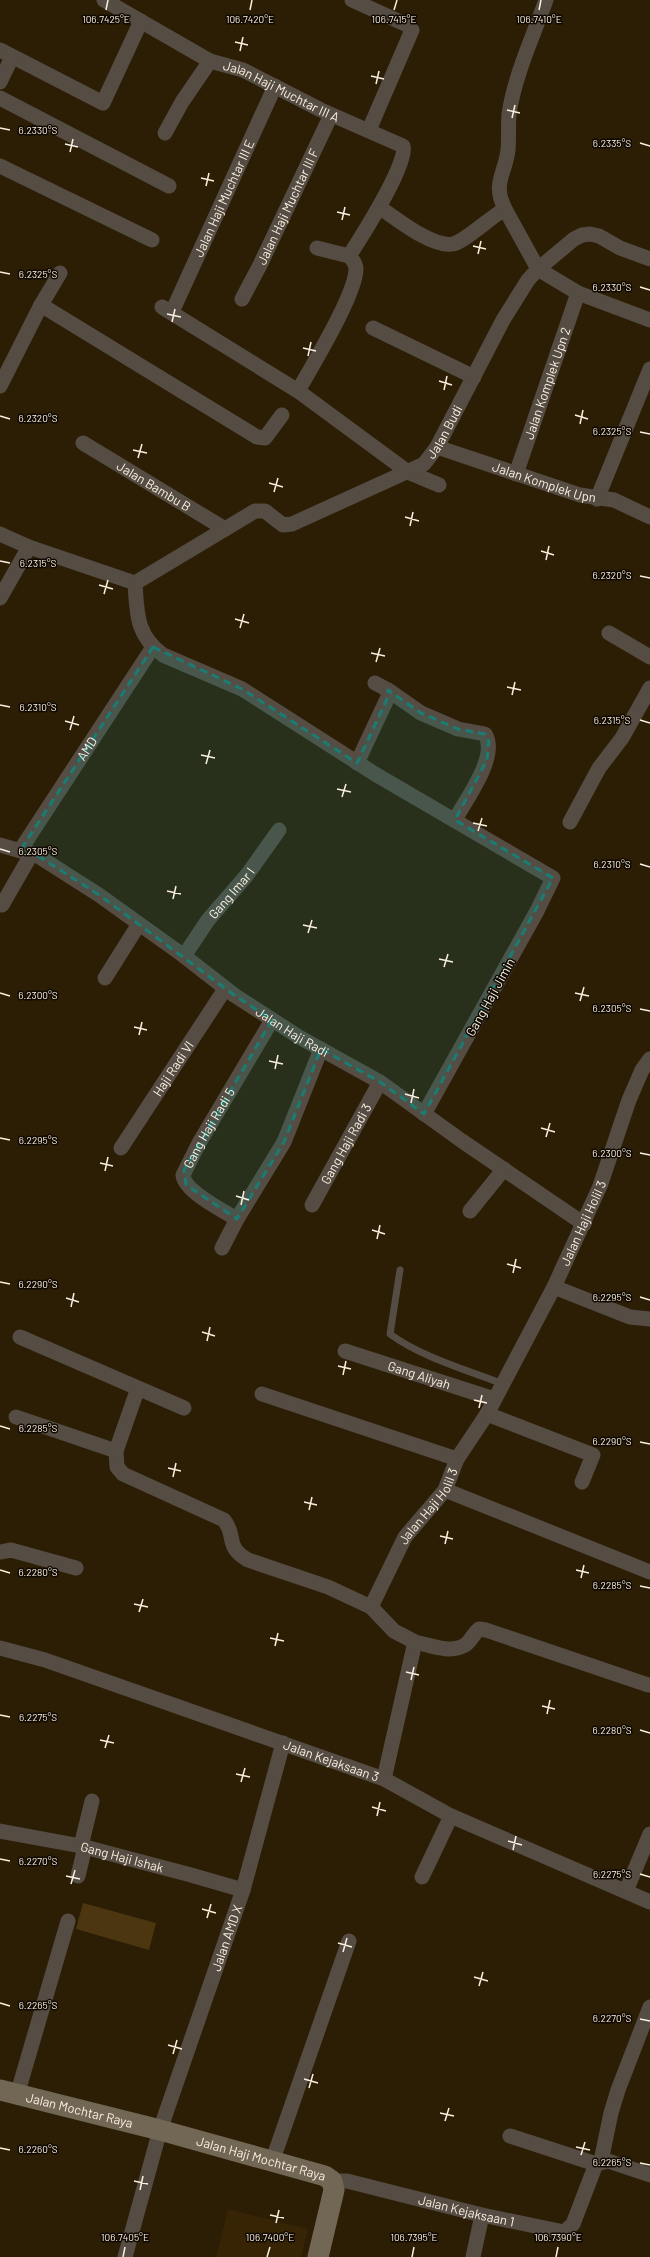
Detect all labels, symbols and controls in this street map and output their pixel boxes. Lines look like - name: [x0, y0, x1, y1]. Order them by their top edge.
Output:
- text: 106.7425°E: [82, 13, 130, 25]
- text: 106.7420°E: [226, 13, 274, 25]
- text: 106.7415°E: [372, 13, 416, 25]
- text: 106.7410°E: [516, 13, 562, 25]
- street label: Jalan Haji Muchtar III A: [222, 57, 342, 125]
- text: 6.2330°S: [19, 124, 58, 136]
- street label: Jalan Haji Muchtar III E: [190, 137, 258, 259]
- text: 6.2335°S: [593, 137, 631, 149]
- street label: Jalan Haji Muchtar III F: [253, 145, 322, 267]
- text: 6.2325°S: [19, 268, 57, 280]
- text: 6.2330°S: [593, 281, 632, 293]
- street label: Jalan Komplek Upn 2: [520, 325, 574, 441]
- street label: Jalan Budi: [423, 402, 465, 462]
- text: 6.2320°S: [18, 412, 58, 424]
- text: 6.2325°S: [593, 425, 631, 437]
- street label: Jalan Bambu B: [114, 457, 194, 515]
- street label: Jalan Komplek Upn: [490, 458, 597, 505]
- text: 6.2315°S: [20, 557, 56, 569]
- text: 6.2320°S: [592, 569, 632, 581]
- text: 6.2310°S: [19, 701, 57, 713]
- text: 6.2315°S: [594, 714, 630, 726]
- street label: AMD: [73, 734, 100, 763]
- text: 6.2305°S: [19, 845, 58, 857]
- text: 6.2310°S: [593, 858, 631, 870]
- street label: Gang Imar I: [205, 864, 258, 922]
- street label: Gang Haji Jimin: [462, 955, 518, 1039]
- text: 6.2300°S: [18, 989, 58, 1001]
- text: 6.2305°S: [593, 1002, 632, 1014]
- street label: Jalan Haji Radi: [253, 1003, 332, 1060]
- street label: Haji Radi VI: [149, 1038, 197, 1099]
- street label: Gang Haji Radi 5: [180, 1085, 238, 1171]
- street label: Gang Haji Radi 3: [317, 1101, 375, 1187]
- text: 6.2295°S: [19, 1134, 57, 1146]
- text: 6.2300°S: [592, 1147, 632, 1159]
- street label: Jalan Haji Holil 3: [557, 1178, 609, 1268]
- text: 6.2290°S: [18, 1278, 58, 1290]
- text: 6.2295°S: [593, 1291, 631, 1303]
- street label: Gang Aliyah: [386, 1357, 453, 1392]
- text: 6.2285°S: [19, 1422, 57, 1434]
- text: 6.2290°S: [592, 1435, 632, 1447]
- street label: Jalan Haji Holil 3: [395, 1465, 461, 1547]
- text: 6.2280°S: [18, 1566, 58, 1578]
- text: 6.2285°S: [593, 1579, 631, 1591]
- text: 6.2275°S: [19, 1711, 57, 1723]
- text: 6.2280°S: [592, 1724, 632, 1736]
- street label: Jalan Kejaksaan 3: [281, 1736, 381, 1785]
- street label: Gang Haji Ishak: [79, 1838, 166, 1876]
- text: 6.2270°S: [19, 1855, 57, 1867]
- text: 6.2275°S: [593, 1868, 631, 1880]
- street label: Jalan AMD X: [208, 1902, 245, 1973]
- text: 6.2265°S: [19, 1999, 57, 2011]
- text: 6.2270°S: [593, 2012, 631, 2024]
- street label: Jalan Mochtar Raya: [25, 2089, 135, 2131]
- street label: Jalan Haji Mochtar Raya: [195, 2133, 328, 2184]
- text: 6.2260°S: [18, 2143, 58, 2155]
- text: 6.2265°S: [593, 2156, 631, 2168]
- street label: Jalan Kejaksaan 1: [417, 2191, 516, 2230]
- text: 106.7405°E: [101, 2231, 149, 2243]
- text: 106.7400°E: [246, 2231, 294, 2243]
- text: 106.7395°E: [390, 2231, 438, 2243]
- text: 106.7390°E: [534, 2231, 582, 2243]

